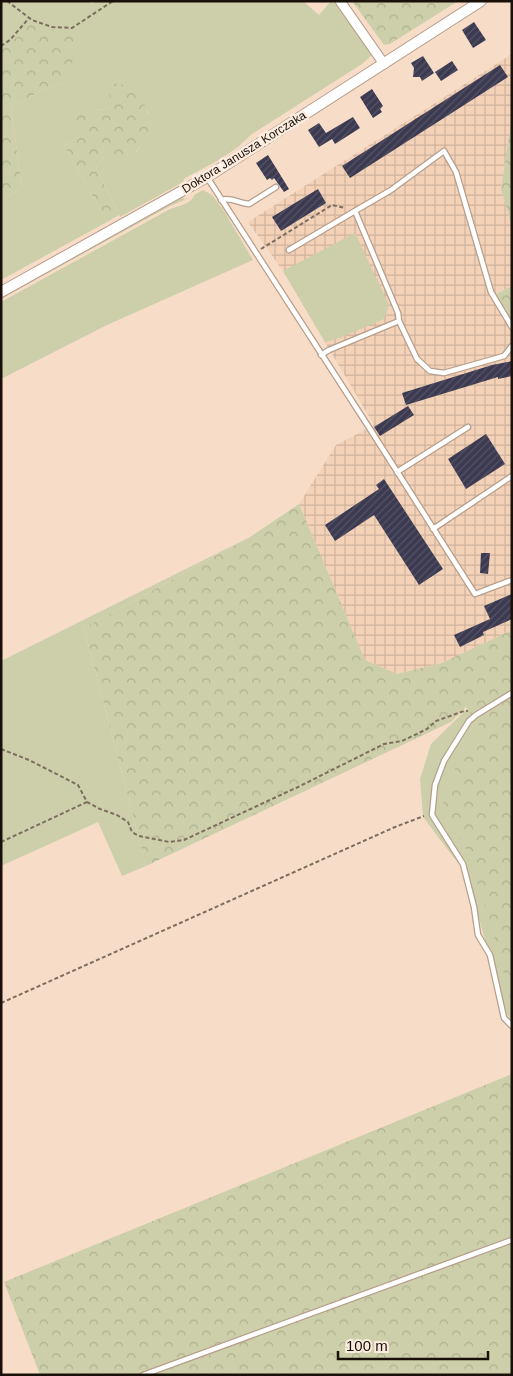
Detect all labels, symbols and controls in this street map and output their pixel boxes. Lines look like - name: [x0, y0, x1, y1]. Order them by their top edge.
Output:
- street label: Doktora Janusza Korczaka: [179, 108, 309, 196]
- scale bar: [338, 1328, 488, 1360]
- text: 100 m: [346, 1337, 388, 1354]

